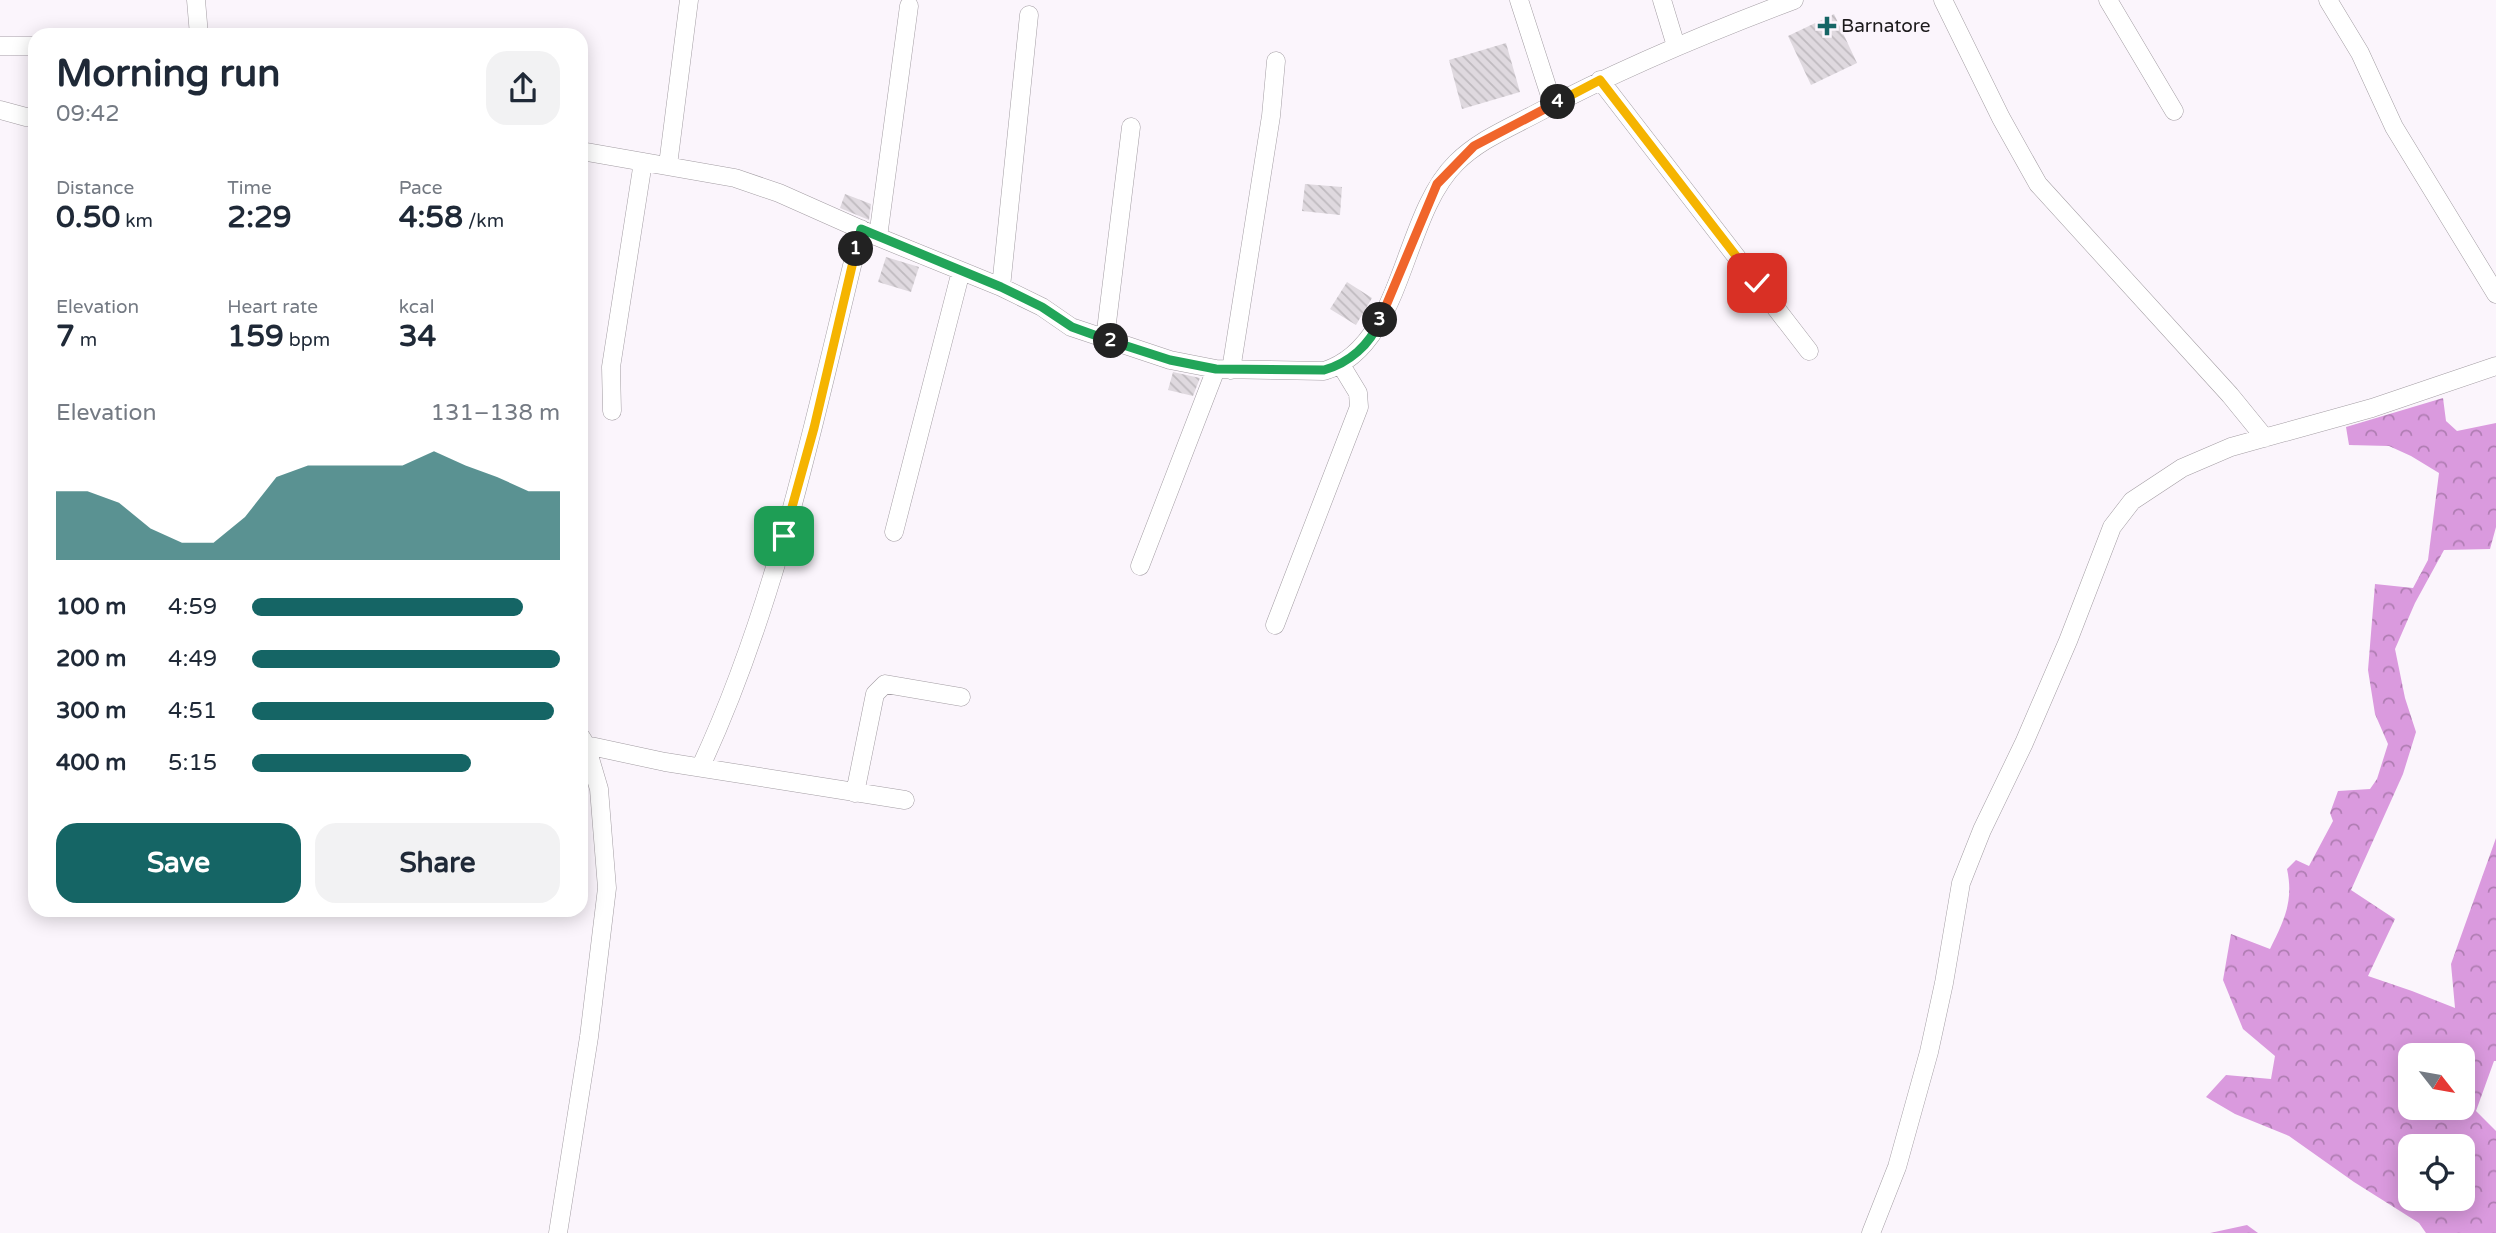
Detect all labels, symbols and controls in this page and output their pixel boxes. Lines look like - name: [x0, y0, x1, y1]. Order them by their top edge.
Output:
- place label: Barnatore: [1841, 15, 1931, 37]
- marker: Barnatore: [1819, 18, 1835, 34]
- text: Morning run: [56, 51, 280, 97]
- button: share: [486, 51, 560, 125]
- pin: 4: [1540, 84, 1576, 119]
- text: 4: [1552, 90, 1563, 112]
- text: 09:42: [56, 100, 120, 128]
- text: Distance: [56, 177, 134, 199]
- text: Time: [227, 177, 272, 199]
- text: Pace: [399, 177, 442, 199]
- text: 0.50: [56, 199, 120, 236]
- text: 2:29: [227, 199, 292, 236]
- text: 4:58: [399, 199, 463, 236]
- text: km: [120, 210, 153, 232]
- text: /km: [463, 210, 504, 232]
- pin: 1: [838, 232, 874, 266]
- text: 1: [850, 237, 861, 259]
- pin: [1727, 253, 1787, 313]
- icon: check: [1738, 264, 1776, 302]
- text: Elevation: [56, 296, 139, 318]
- text: Heart rate: [227, 296, 318, 318]
- text: kcal: [399, 296, 434, 318]
- pin: 3: [1362, 302, 1398, 338]
- text: 3: [1374, 308, 1385, 330]
- text: 7: [56, 318, 75, 355]
- text: 159: [227, 318, 284, 355]
- text: 34: [399, 318, 436, 355]
- pin: 2: [1094, 324, 1128, 358]
- text: m: [75, 329, 97, 351]
- text: bpm: [284, 329, 330, 351]
- text: 2: [1105, 329, 1116, 351]
- text: Elevation: [56, 399, 157, 427]
- text: 131–138 m: [431, 399, 560, 427]
- pin: [754, 506, 814, 566]
- icon: arrive: [765, 517, 803, 555]
- text: 100 m: [56, 593, 126, 621]
- text: 4:59: [168, 593, 217, 621]
- text: 200 m: [56, 645, 126, 673]
- text: 4:49: [168, 645, 217, 673]
- text: 300 m: [56, 697, 126, 725]
- text: 4:51: [168, 697, 217, 725]
- text: 400 m: [56, 749, 126, 777]
- text: 5:15: [168, 749, 217, 777]
- button: Save: [56, 823, 301, 903]
- button: Share: [315, 823, 560, 903]
- north arrow: [2398, 1043, 2474, 1120]
- map controls: [2398, 1043, 2475, 1211]
- button: locate: [2398, 1134, 2475, 1211]

